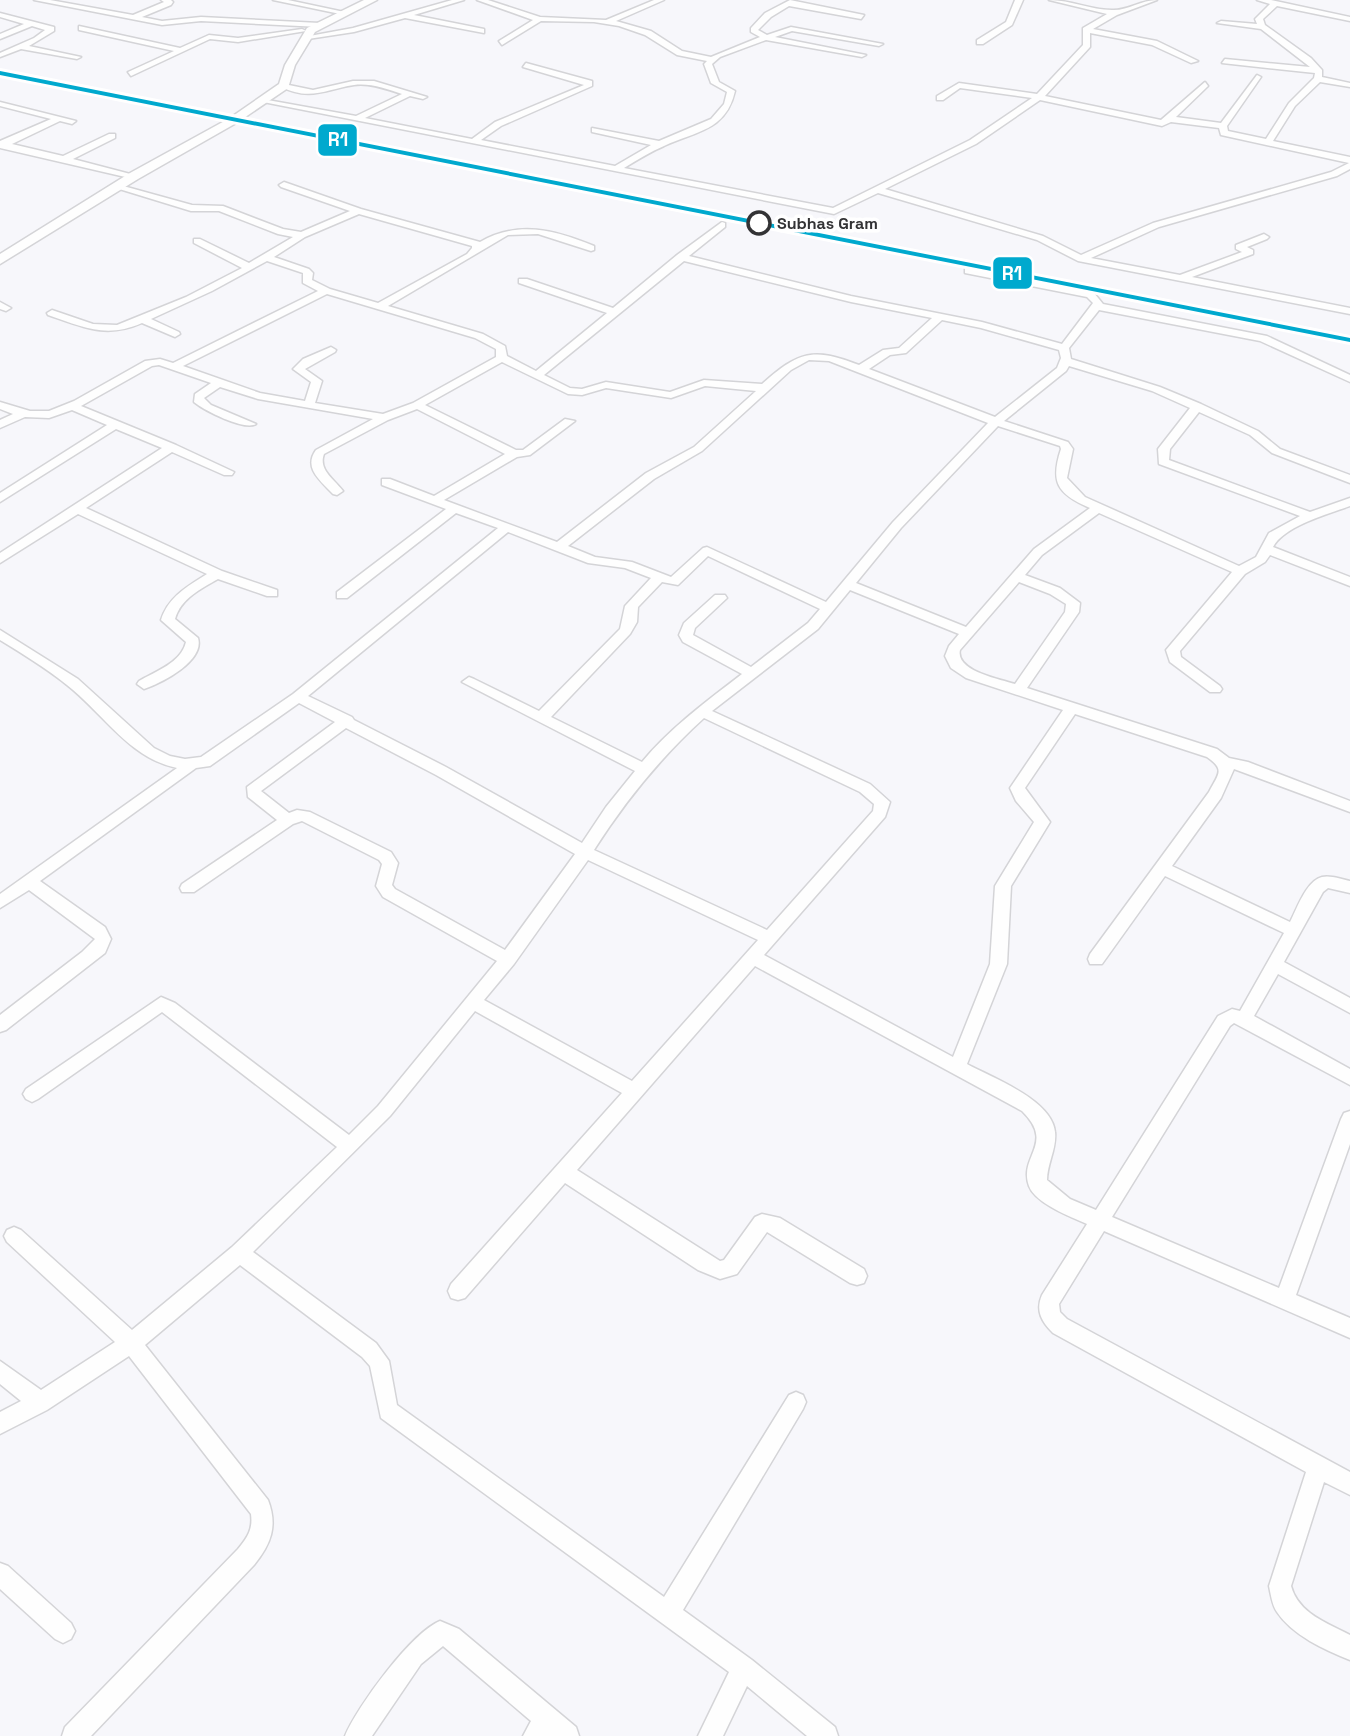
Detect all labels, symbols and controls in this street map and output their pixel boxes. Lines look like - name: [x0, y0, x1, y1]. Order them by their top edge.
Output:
- line badge: R1: [317, 123, 358, 157]
- text: R1: [328, 127, 348, 152]
- marker: Subhas Gram: [747, 211, 771, 235]
- place label: Subhas Gram: [777, 213, 878, 234]
- line badge: R1: [992, 256, 1033, 290]
- text: R1: [1002, 261, 1022, 286]

